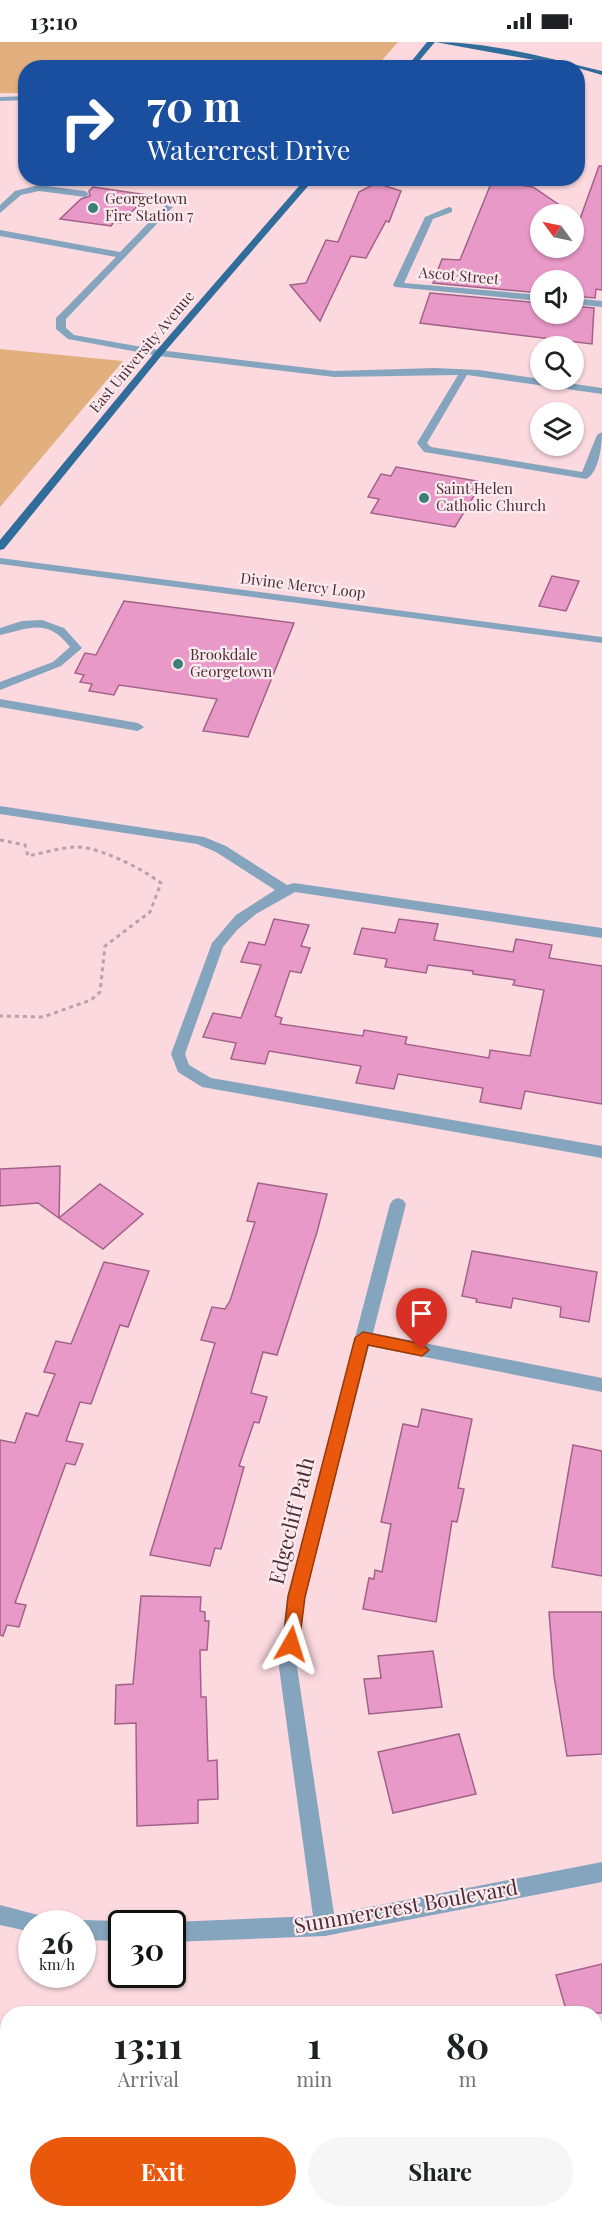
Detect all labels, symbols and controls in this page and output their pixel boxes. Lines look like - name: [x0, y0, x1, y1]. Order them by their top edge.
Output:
- text: 13:10: [30, 6, 78, 36]
- text: 70 m: [147, 77, 241, 133]
- icon: right: [48, 84, 126, 162]
- text: Watercrest Drive: [147, 131, 350, 167]
- place label: Georgetown Fire Station 7: [105, 188, 193, 225]
- marker: Georgetown Fire Station 7: [86, 201, 100, 215]
- north arrow: [530, 204, 584, 258]
- map controls: [530, 204, 584, 456]
- street label: Ascot Street: [417, 261, 501, 289]
- button: sound: [530, 270, 584, 324]
- street label: East University Avenue: [84, 286, 198, 416]
- button: search: [530, 336, 584, 390]
- button: layers: [530, 402, 584, 456]
- place label: Saint Helen Catholic Church: [436, 478, 546, 515]
- marker: Saint Helen Catholic Church: [417, 491, 431, 505]
- street label: Divine Mercy Loop: [239, 567, 367, 603]
- place label: Brookdale Georgetown: [190, 644, 272, 681]
- marker: Brookdale Georgetown: [171, 657, 185, 671]
- pin: [396, 1288, 447, 1350]
- icon: arrive: [405, 1297, 438, 1330]
- street label: Edgecliff Path: [261, 1453, 320, 1587]
- position arrow: [259, 1612, 323, 1676]
- street label: Summercrest Boulevard: [292, 1872, 520, 1939]
- speed limit sign: 30: [108, 1910, 186, 1988]
- text: 26: [41, 1922, 73, 1962]
- text: km/h: [39, 1954, 75, 1974]
- text: 13:11: [114, 2020, 183, 2068]
- text: 1: [307, 2020, 321, 2068]
- text: 80: [446, 2020, 489, 2068]
- text: Arrival: [117, 2065, 179, 2092]
- text: min: [297, 2065, 332, 2092]
- text: m: [459, 2065, 476, 2092]
- button: Exit: [30, 2137, 296, 2206]
- button: Share: [308, 2137, 573, 2206]

